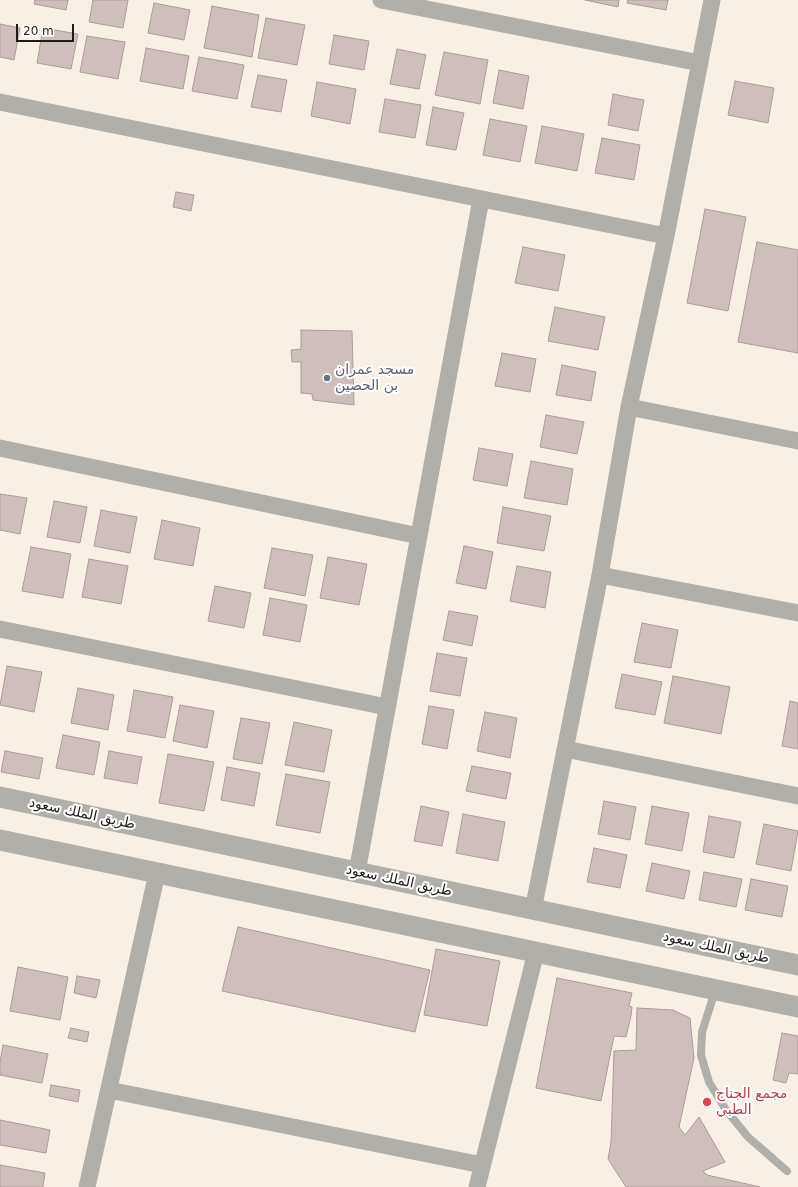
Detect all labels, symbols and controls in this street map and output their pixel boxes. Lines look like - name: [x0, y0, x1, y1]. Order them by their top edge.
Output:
- scale bar: [18, 16, 76, 42]
- text: 20 m: [23, 24, 54, 38]
- place label: مسجد عمران بن الحصين: [335, 362, 414, 394]
- marker: مسجد عمران بن الحصين: [322, 373, 332, 383]
- street label: طريق الملك سعود: [27, 795, 137, 833]
- street label: طريق الملك سعود: [344, 862, 454, 900]
- street label: طريق الملك سعود: [661, 929, 771, 967]
- place label: مجمع الجناح الطبي: [716, 1086, 787, 1118]
- marker: مجمع الجناح الطبي: [701, 1096, 713, 1108]

